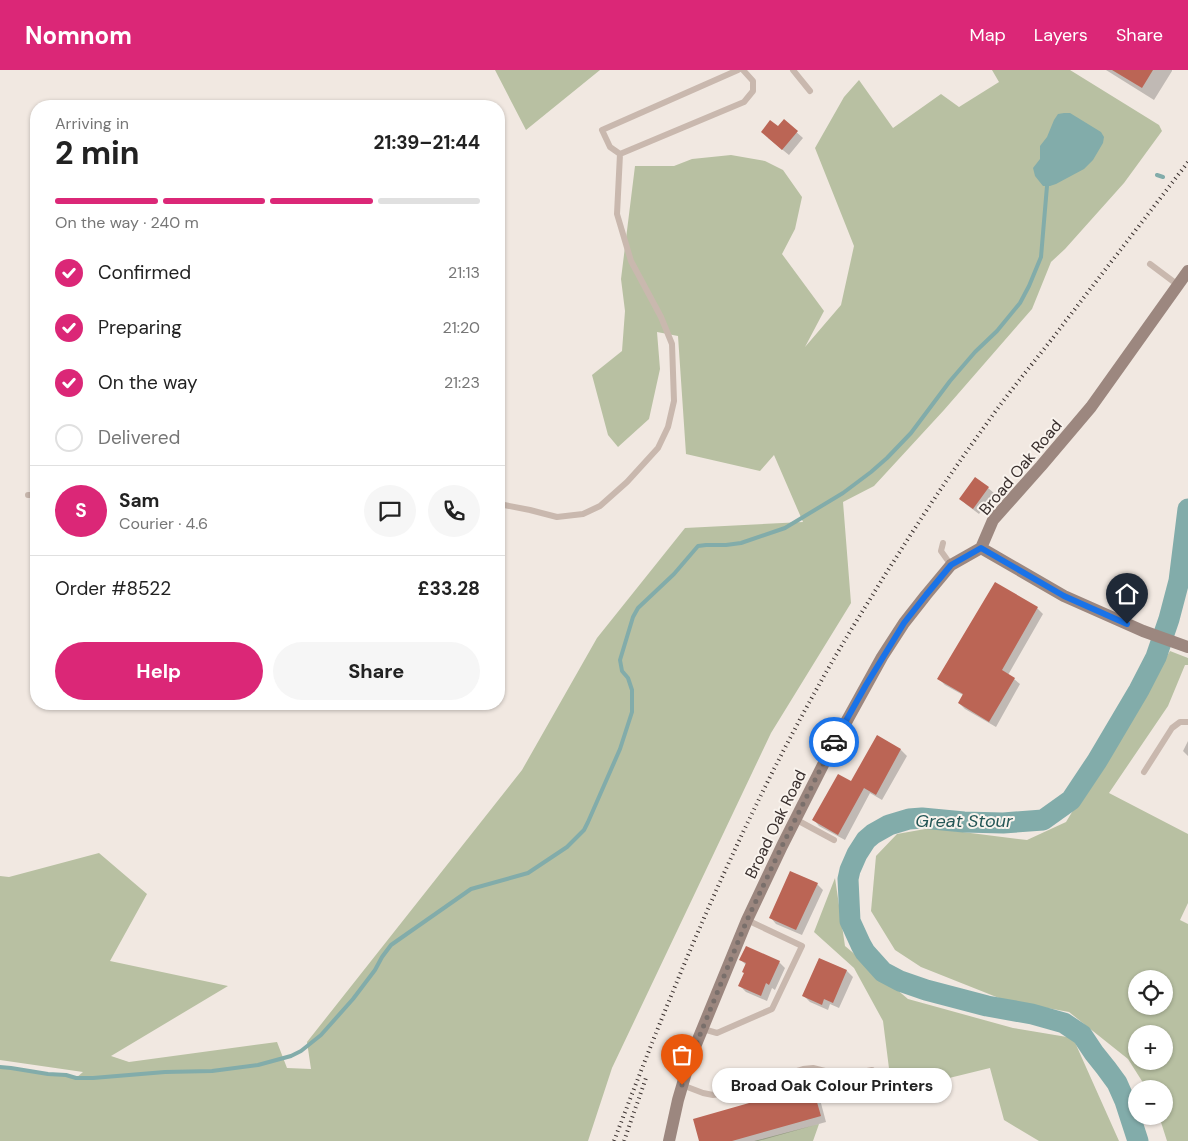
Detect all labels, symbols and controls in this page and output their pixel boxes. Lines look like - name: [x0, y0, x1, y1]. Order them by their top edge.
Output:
- text: Nomnom: [25, 20, 132, 51]
- text: Map: [970, 23, 1006, 47]
- text: Layers: [1034, 23, 1088, 47]
- text: Share: [1116, 23, 1163, 47]
- text: Arriving in: [55, 113, 129, 134]
- text: 21:39–21:44: [374, 130, 480, 155]
- text: 2 min: [55, 132, 140, 174]
- text: On the way · 240 m: [55, 212, 199, 233]
- icon: check: [55, 259, 83, 287]
- text: Confirmed: [98, 260, 191, 285]
- text: 21:13: [448, 262, 480, 283]
- icon: check: [55, 314, 83, 342]
- text: Preparing: [98, 315, 182, 340]
- text: 21:20: [443, 317, 480, 338]
- icon: check: [55, 369, 83, 397]
- text: On the way: [98, 370, 198, 395]
- text: 21:23: [444, 372, 480, 393]
- street label: Broad Oak Road: [974, 415, 1066, 519]
- text: Delivered: [98, 425, 180, 450]
- button: chat: [364, 485, 416, 537]
- button: phone: [428, 485, 480, 537]
- text: Sam: [119, 488, 160, 513]
- text: S: [75, 498, 87, 523]
- text: Courier · 4.6: [119, 513, 208, 534]
- pin: [1106, 573, 1148, 624]
- text: Order #8522: [55, 576, 171, 601]
- text: £33.28: [418, 576, 480, 601]
- icon: home: [1113, 580, 1141, 608]
- button: Help: [55, 642, 263, 700]
- button: Share: [273, 642, 480, 700]
- courier: [809, 717, 859, 767]
- icon: car: [820, 728, 848, 756]
- street label: Broad Oak Road: [740, 766, 811, 882]
- water label: Great Stour: [915, 809, 1014, 833]
- map controls: [1128, 970, 1173, 1125]
- button: locate: [1128, 970, 1173, 1015]
- button: +: [1128, 1025, 1173, 1070]
- pin: [661, 1034, 703, 1085]
- icon: bag: [668, 1041, 696, 1069]
- callout: Broad Oak Colour Printers: [712, 1068, 952, 1102]
- text: Broad Oak Colour Printers: [731, 1075, 933, 1096]
- button: −: [1128, 1080, 1173, 1125]

